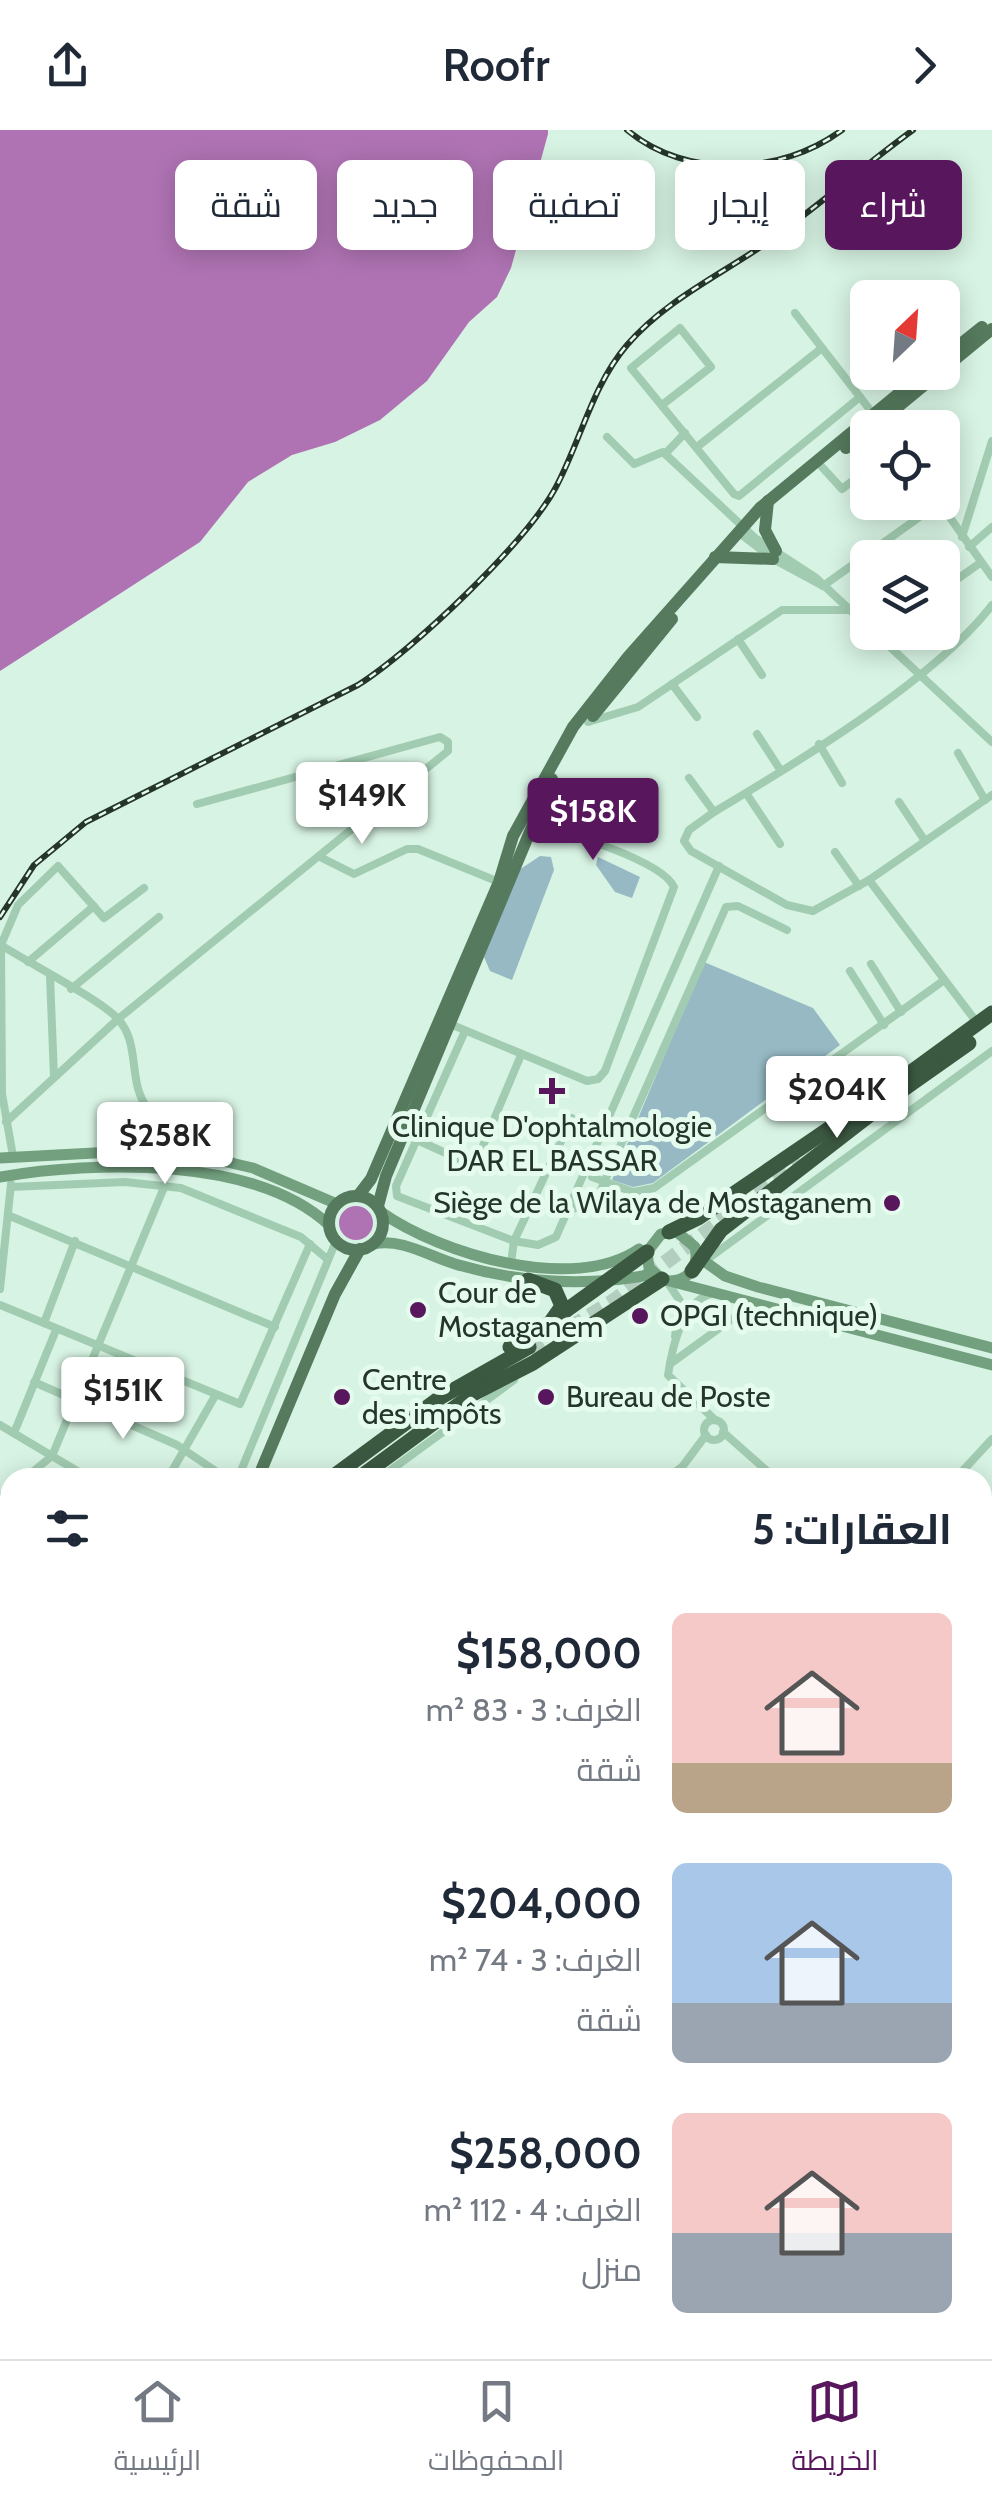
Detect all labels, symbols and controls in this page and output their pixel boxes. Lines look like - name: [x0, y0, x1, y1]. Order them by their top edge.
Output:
- icon: share: [40, 38, 95, 93]
- text: Roofr: [442, 38, 550, 92]
- icon: forward: [897, 38, 952, 93]
- chip: شقة: [175, 160, 317, 250]
- chip: جديد: [337, 160, 473, 250]
- chip: تصفية: [493, 160, 655, 250]
- chip: إيجار: [675, 160, 805, 250]
- chip: شراء: [825, 160, 962, 250]
- north arrow: [850, 280, 960, 390]
- map controls: [850, 280, 960, 650]
- button: locate: [850, 410, 960, 520]
- button: layers: [850, 540, 960, 650]
- pin: $149K: [292, 762, 432, 847]
- text: $149K: [318, 775, 406, 814]
- pin: $158K: [523, 778, 663, 863]
- text: $158K: [550, 791, 636, 830]
- pin: $204K: [767, 1056, 907, 1141]
- text: $204K: [788, 1069, 886, 1108]
- marker: Clinique D'ophtalmologie DAR EL BASSAR: [539, 1078, 565, 1104]
- pin: $258K: [95, 1102, 235, 1187]
- place label: Clinique D'ophtalmologie DAR EL BASSAR: [392, 1108, 712, 1179]
- text: $258K: [119, 1115, 211, 1154]
- place label: Siège de la Wilaya de Mostaganem: [433, 1184, 872, 1221]
- marker: Siège de la Wilaya de Mostaganem: [881, 1192, 903, 1214]
- place label: Cour de Mostaganem: [438, 1274, 603, 1345]
- place label: OPGI (technique): [660, 1297, 878, 1334]
- marker: Cour de Mostaganem: [407, 1299, 429, 1321]
- marker: OPGI (technique): [629, 1305, 651, 1327]
- pin: $151K: [53, 1357, 193, 1442]
- place label: Centre des impôts: [362, 1361, 501, 1432]
- text: $151K: [83, 1370, 163, 1409]
- place label: Bureau de Poste: [566, 1378, 771, 1415]
- marker: Centre des impôts: [331, 1386, 353, 1408]
- marker: Bureau de Poste: [535, 1386, 557, 1408]
- icon: filters: [40, 1501, 95, 1556]
- text: العقارات: 5: [752, 1503, 952, 1555]
- text: $158,000: [456, 1627, 642, 1679]
- icon: home: [752, 1653, 872, 1773]
- text: الغرف: 3 · 83 m²: [426, 1690, 642, 1729]
- text: شقة: [577, 1750, 642, 1789]
- text: $204,000: [441, 1877, 642, 1929]
- icon: home: [752, 1903, 872, 2023]
- text: الغرف: 3 · 74 m²: [429, 1940, 642, 1979]
- text: شقة: [577, 2000, 642, 2039]
- text: $258,000: [449, 2127, 642, 2179]
- icon: home: [752, 2153, 872, 2273]
- text: الغرف: 4 · 112 m²: [424, 2190, 642, 2229]
- text: منزل: [581, 2250, 642, 2289]
- tab: الرئيسية: [113, 2374, 201, 2486]
- tab: المحفوظات: [428, 2374, 564, 2486]
- tab: الخريطة: [791, 2374, 879, 2486]

